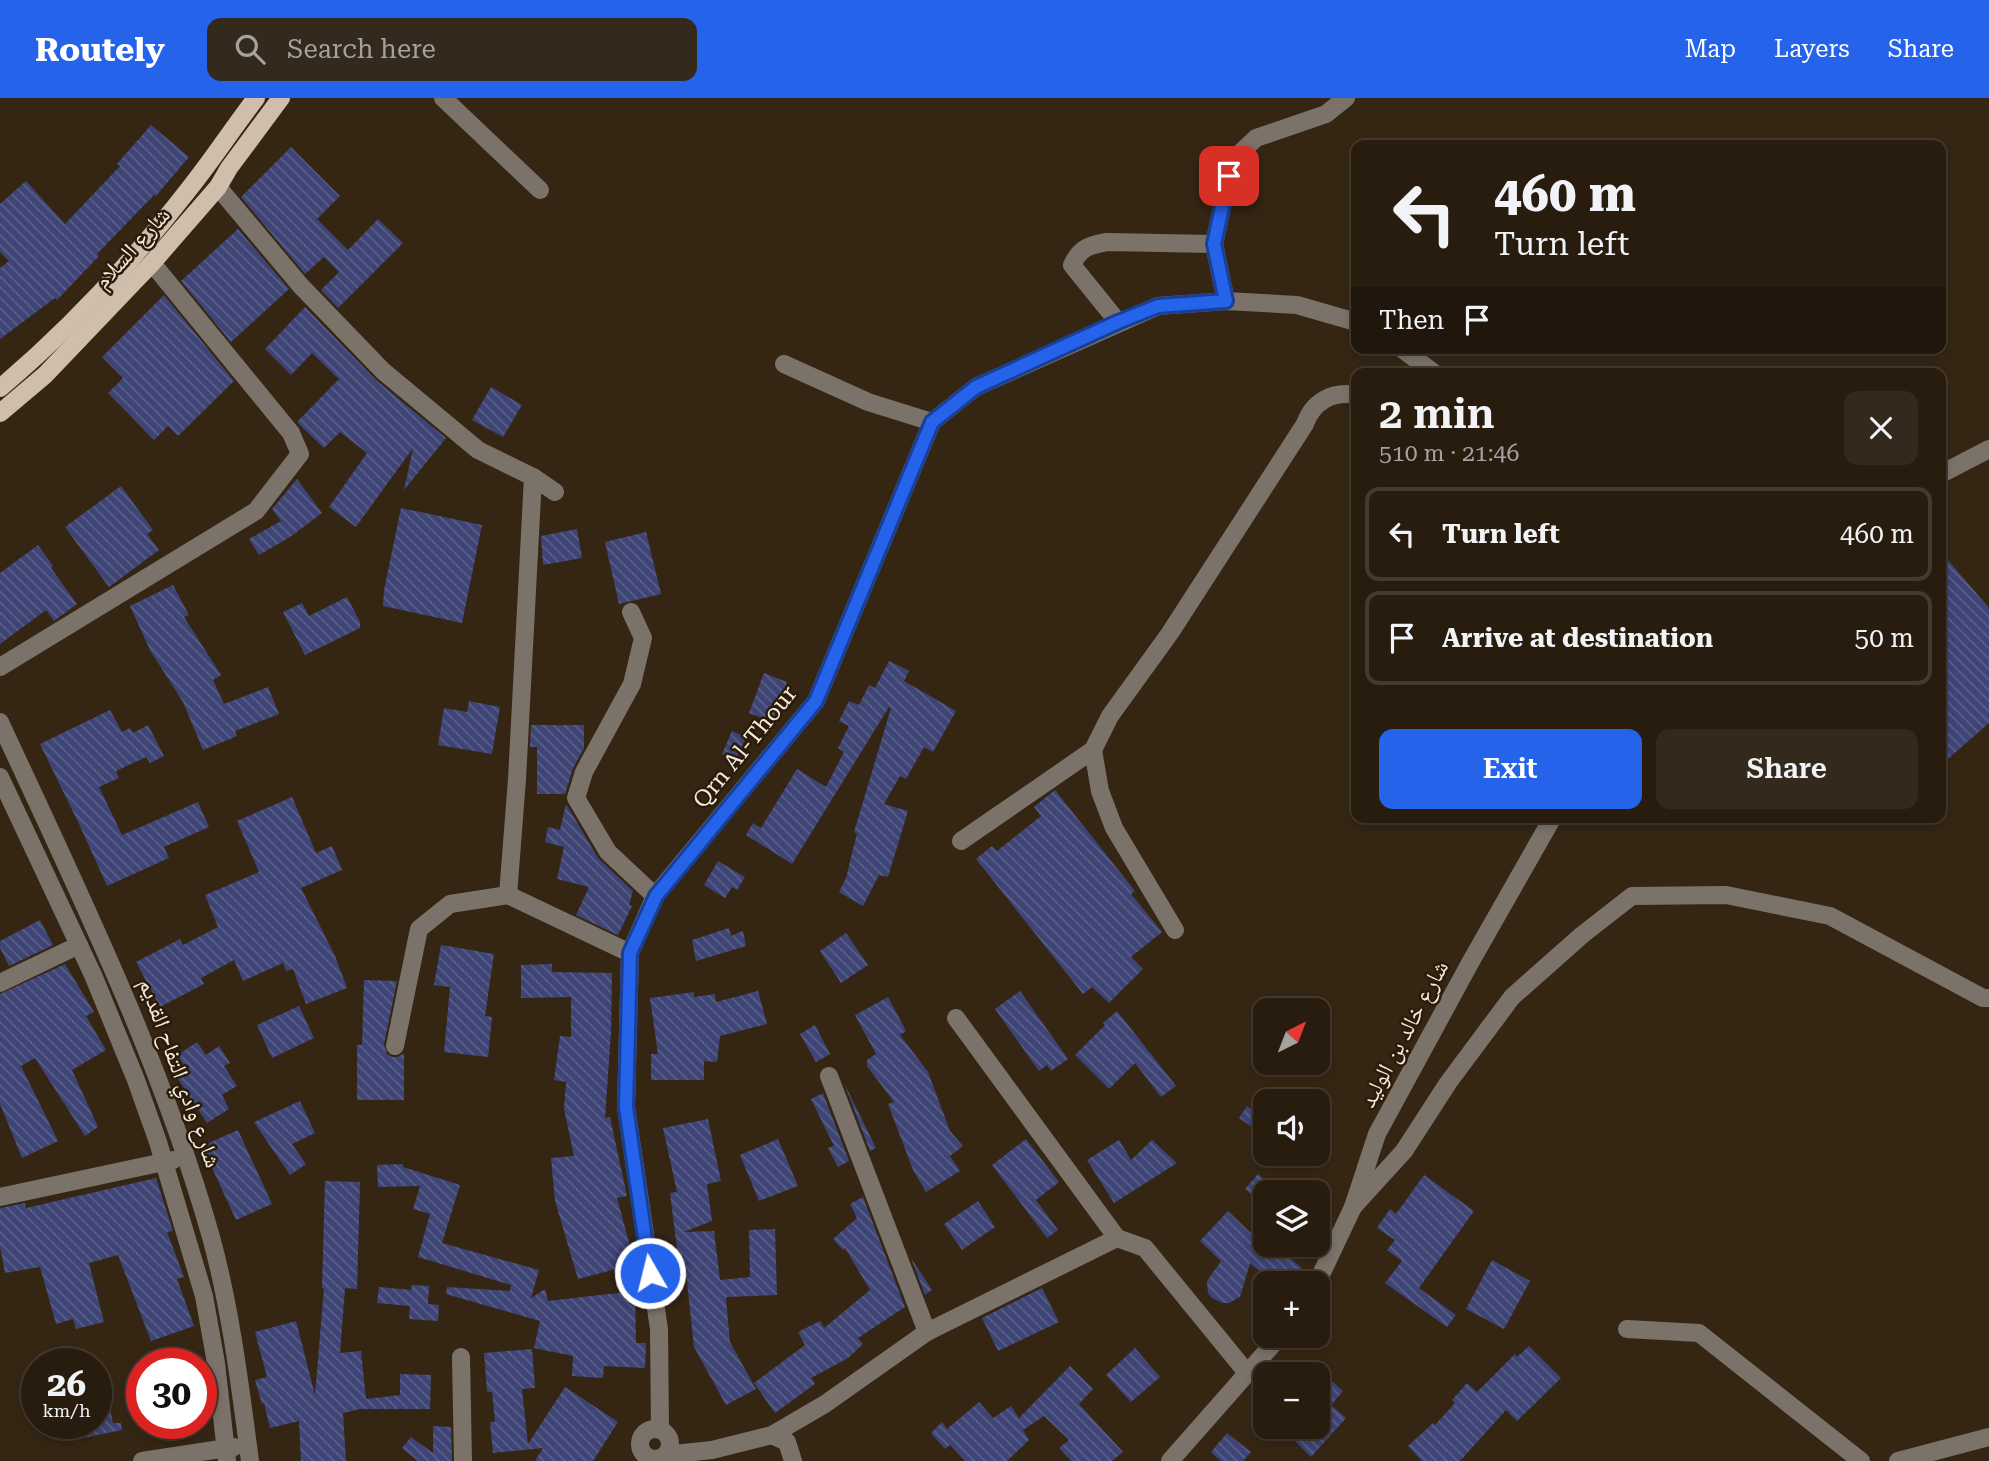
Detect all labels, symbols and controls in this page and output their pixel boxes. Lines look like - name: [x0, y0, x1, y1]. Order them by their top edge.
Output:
- search box: [207, 18, 697, 81]
- text: Routely: [35, 30, 165, 69]
- icon: search: [231, 30, 269, 68]
- text: Search here: [287, 34, 436, 64]
- text: Map: [1685, 35, 1736, 63]
- text: Layers: [1774, 35, 1850, 63]
- text: Share: [1888, 35, 1954, 63]
- pin: [1199, 146, 1259, 206]
- icon: arrive: [1210, 157, 1248, 195]
- text: 460 m: [1494, 166, 1636, 223]
- icon: left: [1379, 168, 1470, 259]
- street label: شارع السلام: [88, 202, 177, 296]
- text: Turn left: [1494, 225, 1629, 263]
- icon: arrive: [1458, 301, 1496, 339]
- text: Then: [1379, 305, 1444, 335]
- text: 2 min: [1379, 389, 1495, 438]
- button: close: [1844, 391, 1918, 465]
- text: 510 m · 21:46: [1379, 440, 1519, 467]
- icon: left: [1383, 515, 1421, 553]
- text: Turn left: [1442, 519, 1560, 549]
- text: 460 m: [1840, 519, 1914, 549]
- icon: arrive: [1383, 619, 1421, 657]
- text: Arrive at destination: [1442, 623, 1713, 653]
- text: 50 m: [1855, 623, 1914, 653]
- street label: Qrn Al-Thour: [688, 680, 802, 814]
- button: Exit: [1379, 729, 1642, 809]
- button: Share: [1656, 729, 1918, 809]
- street label: شارع خالد بن الوليد: [1354, 956, 1455, 1112]
- street label: شارع وادي التفاح القديم: [129, 975, 227, 1173]
- north arrow: [1253, 998, 1330, 1074]
- map controls: [1253, 998, 1330, 1439]
- button: sound: [1253, 1089, 1330, 1166]
- button: layers: [1253, 1180, 1330, 1257]
- position arrow: [613, 1236, 687, 1310]
- button: +: [1253, 1271, 1330, 1348]
- speed limit sign: 30: [126, 1348, 217, 1439]
- button: −: [1253, 1362, 1330, 1439]
- text: 26: [47, 1364, 86, 1405]
- text: km/h: [42, 1400, 91, 1421]

